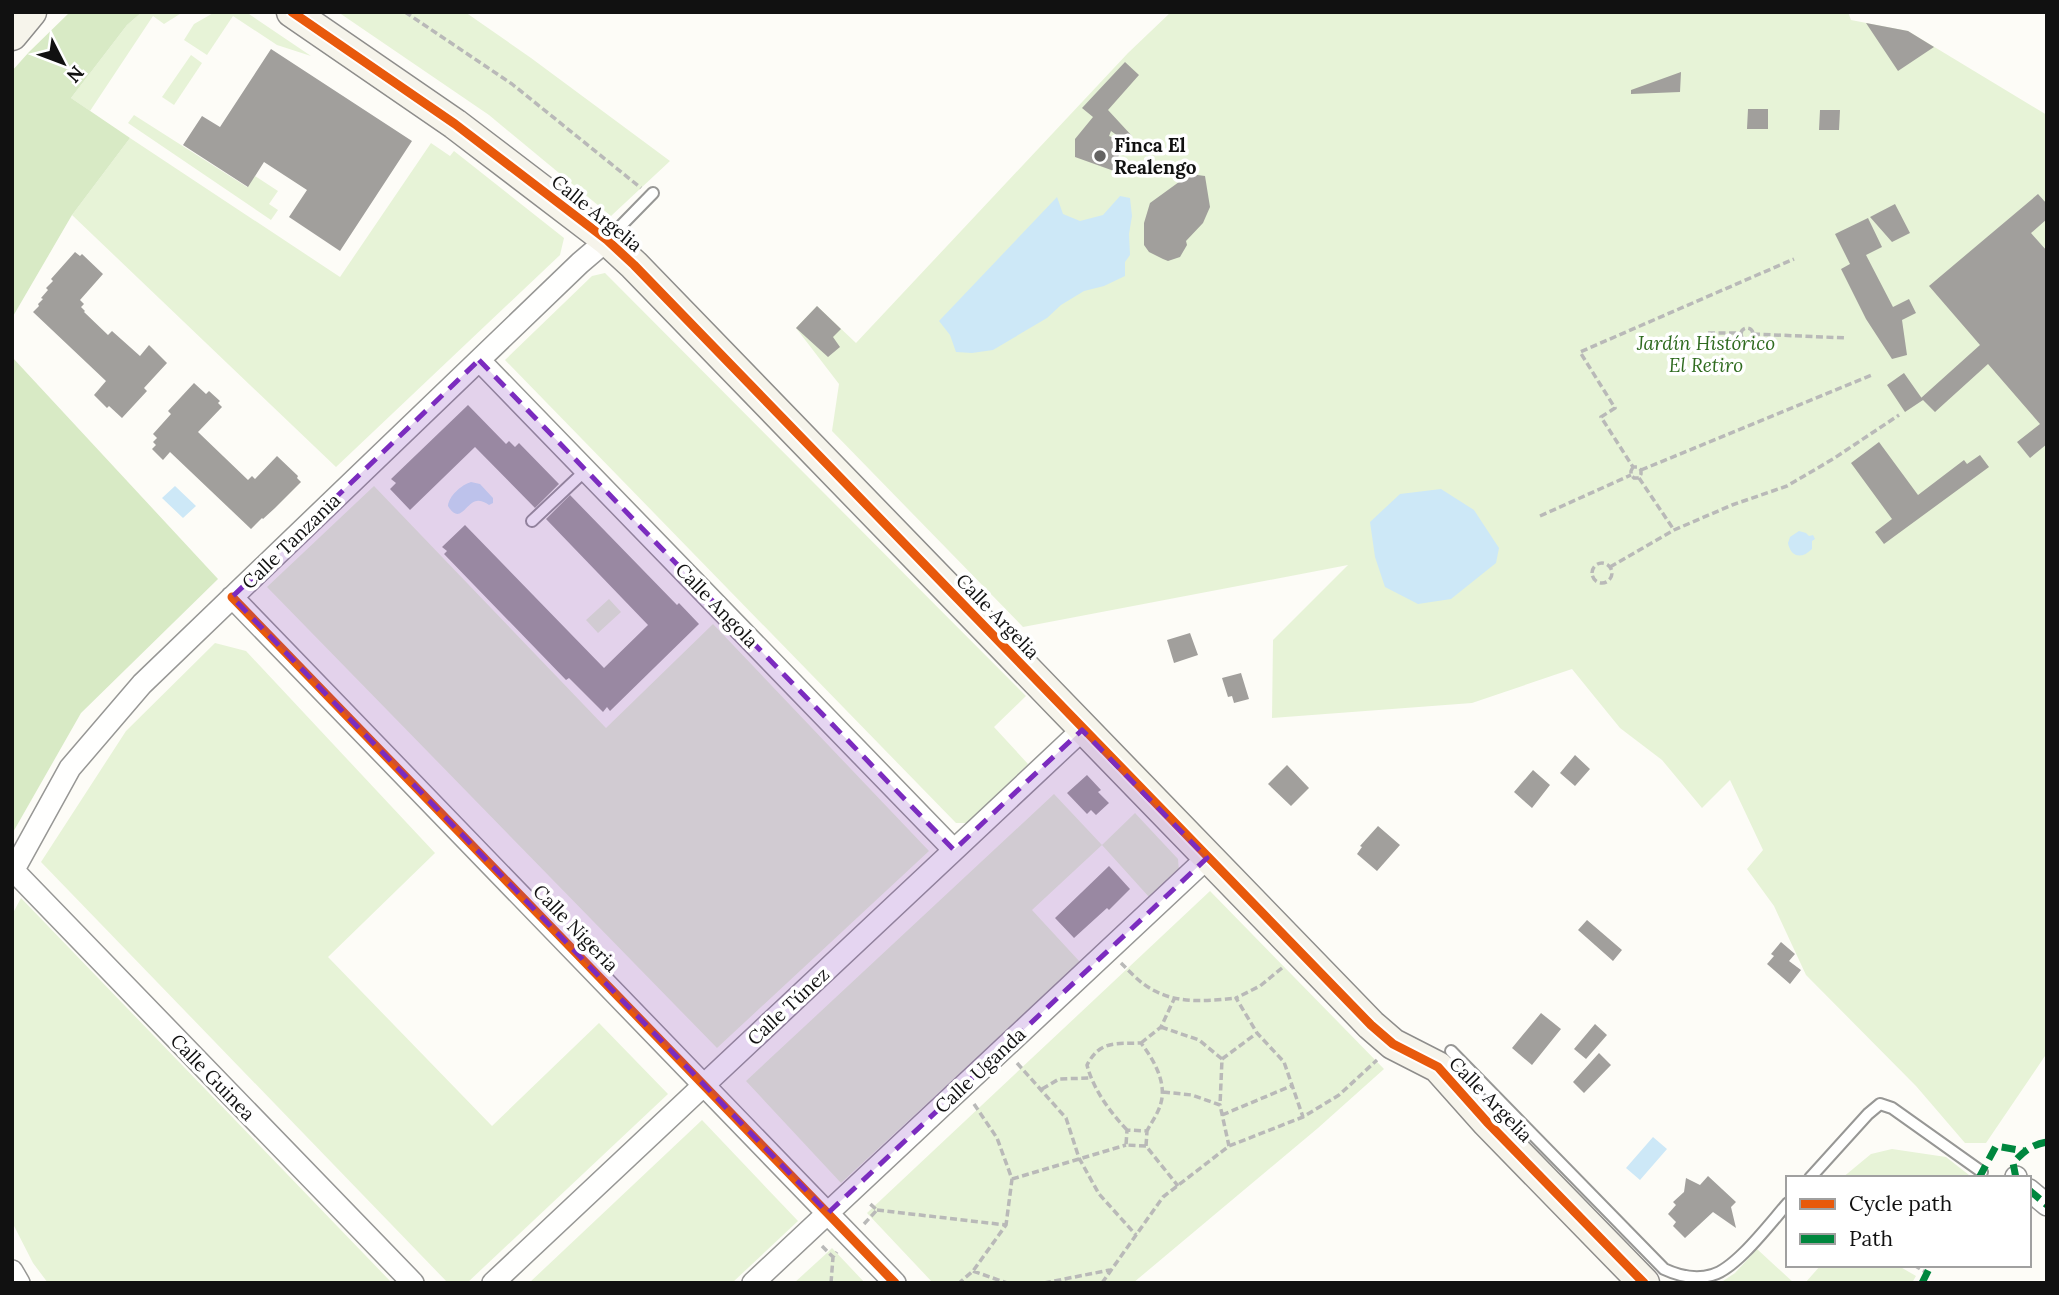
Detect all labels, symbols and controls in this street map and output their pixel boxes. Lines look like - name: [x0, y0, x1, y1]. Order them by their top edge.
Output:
- north arrow: [28, 28, 98, 98]
- text: N: [62, 61, 89, 88]
- place label: Finca El Realengo: [1114, 133, 1197, 179]
- marker: Finca El Realengo: [1092, 148, 1108, 164]
- street label: Calle Argelia: [547, 169, 647, 257]
- park label: Jardín Histórico El Retiro: [1636, 331, 1775, 377]
- street label: Calle Tanzania: [237, 488, 345, 594]
- street label: Calle Angola: [671, 558, 763, 653]
- street label: Calle Argelia: [951, 568, 1045, 664]
- street label: Calle Nigeria: [528, 879, 624, 977]
- street label: Calle Túnez: [742, 962, 834, 1050]
- street label: Calle Uganda: [930, 1022, 1031, 1118]
- street label: Calle Guinea: [166, 1029, 260, 1126]
- street label: Calle Argelia: [1444, 1051, 1538, 1147]
- legend: [1786, 1176, 2031, 1267]
- text: Cycle path: [1849, 1190, 1952, 1217]
- text: Path: [1849, 1225, 1893, 1252]

